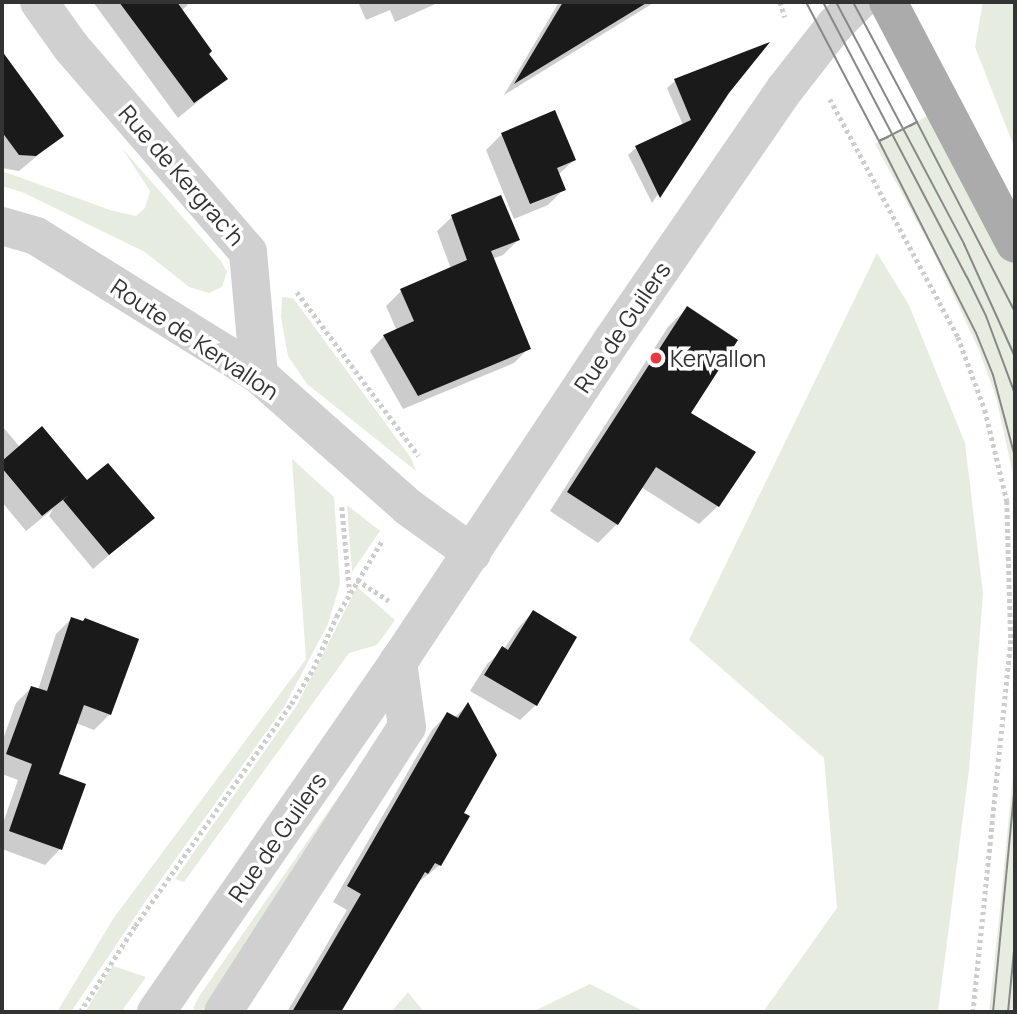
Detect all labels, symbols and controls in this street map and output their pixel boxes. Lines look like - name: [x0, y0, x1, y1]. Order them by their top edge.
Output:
- street label: Rue de Kergrac'h: [114, 99, 250, 251]
- street label: Rue de Guilers: [568, 256, 676, 398]
- street label: Route de Kervallon: [106, 273, 284, 405]
- place label: Kervallon: [670, 344, 766, 372]
- marker: Kervallon: [648, 350, 664, 366]
- street label: Rue de Guilers: [222, 767, 332, 907]

